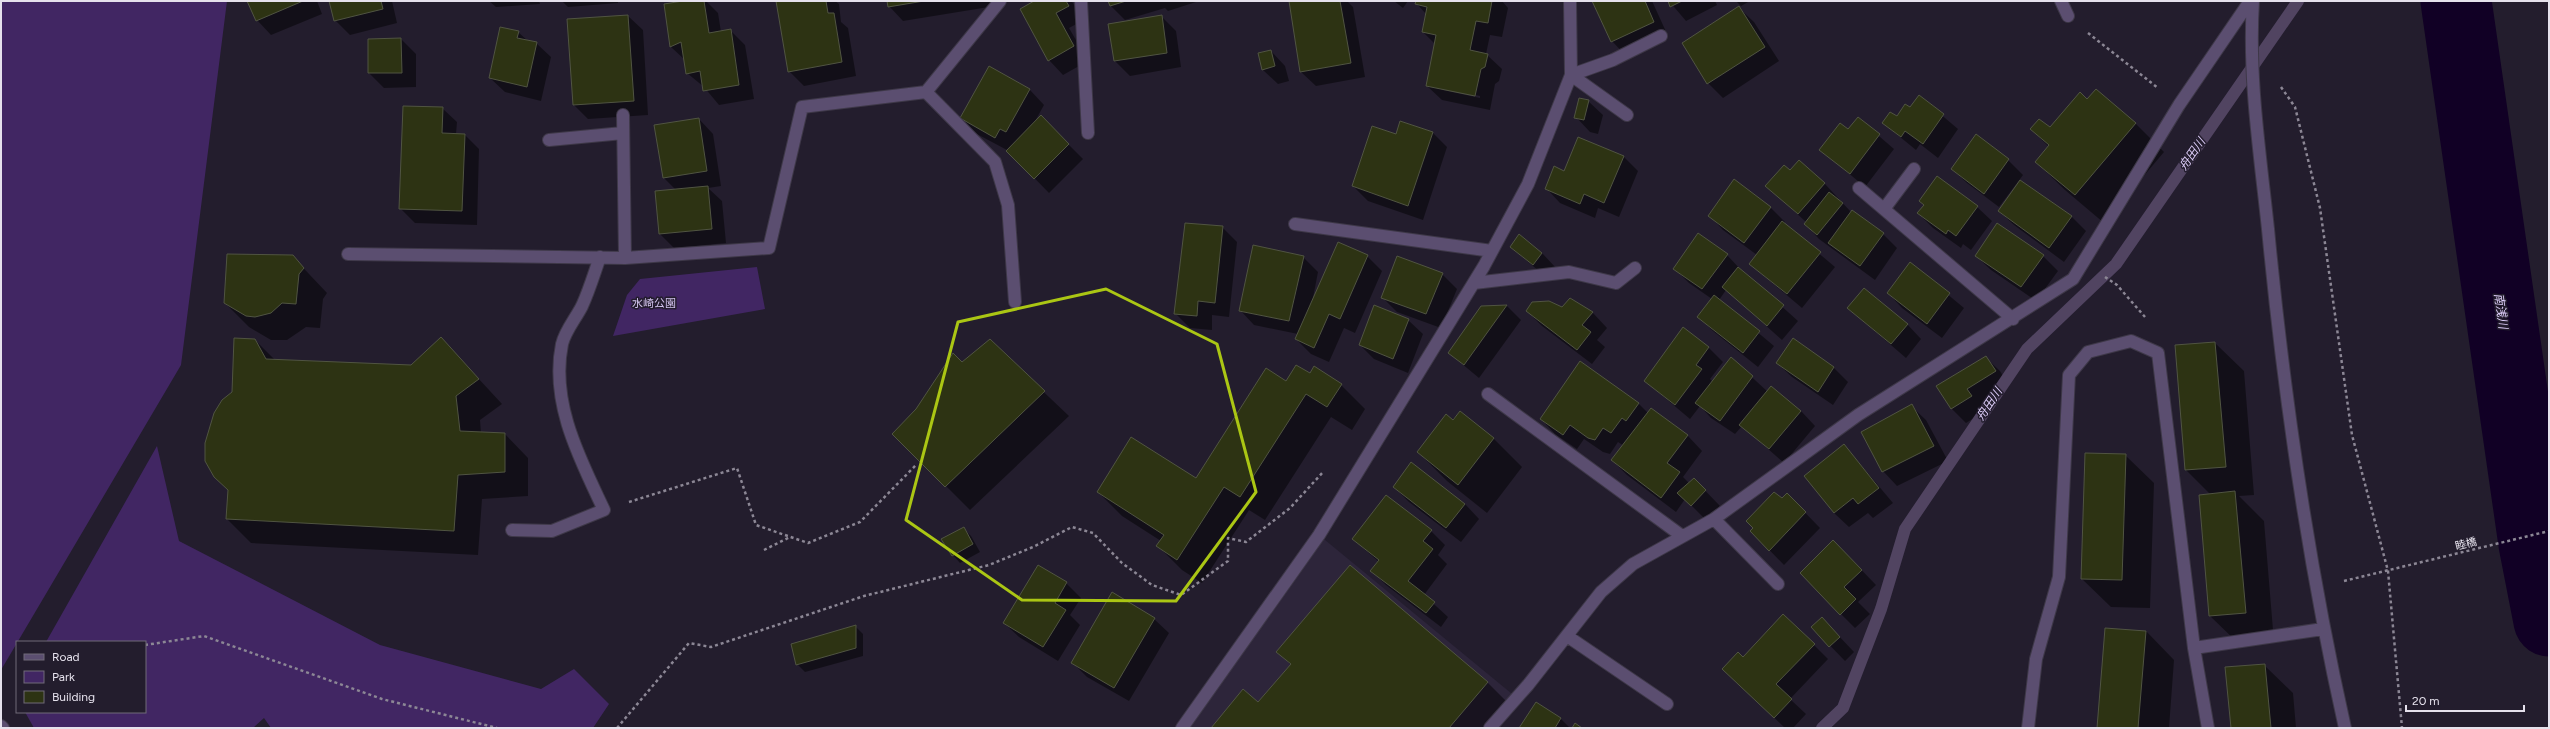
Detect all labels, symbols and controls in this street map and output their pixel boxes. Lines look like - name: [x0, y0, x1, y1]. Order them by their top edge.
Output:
- water label: 舟田川: [2176, 134, 2209, 173]
- water label: 南浅川: [2492, 292, 2511, 332]
- park label: 水崎公園: [632, 297, 676, 310]
- water label: 舟田川: [1973, 384, 2006, 423]
- street label: 睦橋: [2454, 535, 2478, 553]
- legend: [16, 641, 146, 713]
- text: Road: [52, 650, 80, 664]
- text: Park: [52, 670, 75, 684]
- scale bar: [2406, 687, 2524, 713]
- text: Building: [52, 690, 95, 704]
- text: 20 m: [2412, 694, 2440, 708]

